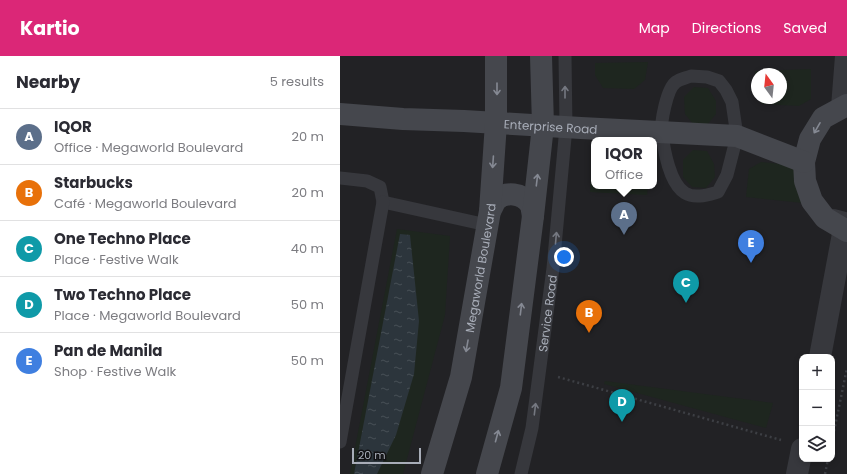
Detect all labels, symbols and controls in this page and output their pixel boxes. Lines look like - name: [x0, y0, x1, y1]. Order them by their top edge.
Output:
- text: Kartio: [20, 15, 80, 42]
- text: Map: [639, 18, 670, 38]
- text: Directions: [692, 18, 761, 38]
- text: Saved: [783, 18, 827, 38]
- north arrow: [751, 68, 787, 104]
- text: Nearby: [16, 70, 80, 94]
- text: 5 results: [270, 72, 324, 91]
- one-way arrow: [493, 82, 501, 95]
- one-way arrow: [561, 86, 569, 99]
- street label: Enterprise Road: [503, 115, 598, 137]
- text: IQOR: [54, 116, 92, 137]
- one-way arrow: [813, 122, 821, 134]
- text: A: [24, 127, 34, 146]
- text: 20 m: [291, 127, 324, 146]
- popup: [591, 137, 657, 189]
- text: Office · Megaworld Boulevard: [54, 138, 243, 157]
- text: IQOR: [605, 143, 643, 164]
- one-way arrow: [490, 155, 497, 168]
- text: Office: [605, 165, 643, 184]
- text: Starbucks: [54, 172, 133, 193]
- one-way arrow: [534, 174, 541, 187]
- text: B: [25, 183, 33, 202]
- text: 20 m: [291, 183, 324, 202]
- text: Café · Megaworld Boulevard: [54, 194, 237, 213]
- pin: A: [611, 202, 637, 235]
- street label: Megaworld Boulevard: [460, 203, 499, 334]
- text: One Techno Place: [54, 228, 191, 249]
- pin: E: [738, 230, 764, 263]
- one-way arrow: [553, 232, 560, 245]
- text: C: [24, 239, 34, 258]
- text: 40 m: [291, 239, 324, 258]
- your location: [554, 247, 574, 267]
- text: Place · Festive Walk: [54, 250, 179, 269]
- pin: C: [673, 270, 699, 303]
- street label: Service Road: [534, 274, 561, 353]
- text: Two Techno Place: [54, 284, 191, 305]
- text: D: [24, 295, 34, 314]
- text: 50 m: [291, 295, 324, 314]
- pin: B: [576, 300, 602, 333]
- one-way arrow: [517, 303, 525, 316]
- text: Place · Megaworld Boulevard: [54, 306, 241, 325]
- one-way arrow: [462, 339, 470, 352]
- text: Pan de Manila: [54, 340, 163, 361]
- text: E: [25, 351, 33, 370]
- text: 50 m: [291, 351, 324, 370]
- map controls: [799, 354, 835, 462]
- button: +: [799, 354, 835, 390]
- text: Shop · Festive Walk: [54, 362, 176, 381]
- pin: D: [609, 389, 635, 422]
- button: −: [799, 390, 835, 426]
- one-way arrow: [531, 403, 539, 416]
- button: layers: [799, 426, 835, 462]
- one-way arrow: [494, 430, 501, 443]
- scale bar: [352, 446, 421, 465]
- text: 20 m: [358, 447, 386, 463]

